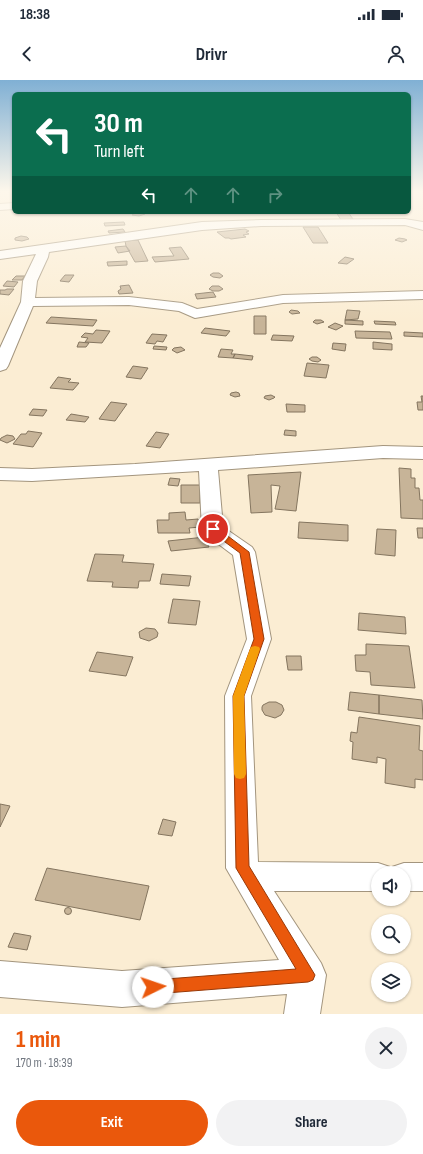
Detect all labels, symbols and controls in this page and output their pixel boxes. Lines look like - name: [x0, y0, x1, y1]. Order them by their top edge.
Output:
- text: 18:38: [20, 5, 50, 24]
- icon: back: [16, 43, 38, 65]
- icon: person: [385, 43, 407, 65]
- text: Drivr: [196, 44, 227, 65]
- text: 30 m: [94, 107, 143, 140]
- icon: left: [28, 108, 80, 160]
- text: Turn left: [94, 141, 145, 162]
- icon: left: [138, 184, 160, 206]
- icon: ahead: [180, 184, 202, 206]
- icon: ahead: [222, 184, 244, 206]
- icon: right: [264, 184, 286, 206]
- pin: [196, 512, 230, 546]
- icon: arrive: [202, 518, 224, 540]
- map controls: [371, 866, 411, 1002]
- button: sound: [371, 866, 411, 906]
- button: search: [371, 914, 411, 954]
- button: layers: [371, 962, 411, 1002]
- position arrow: [132, 966, 174, 1008]
- text: 1 min: [16, 1025, 61, 1054]
- button: close: [365, 1027, 407, 1069]
- text: 170 m · 18:39: [16, 1055, 73, 1071]
- button: Exit: [16, 1100, 208, 1146]
- button: Share: [216, 1100, 407, 1146]

